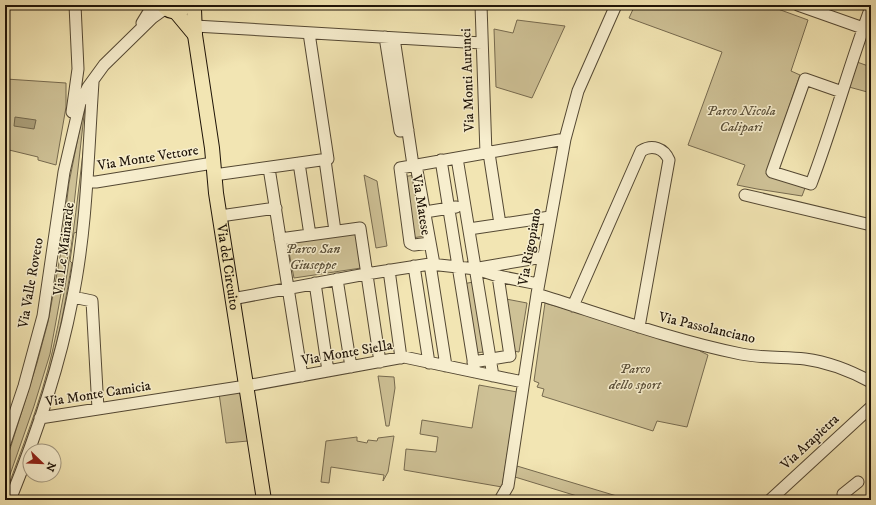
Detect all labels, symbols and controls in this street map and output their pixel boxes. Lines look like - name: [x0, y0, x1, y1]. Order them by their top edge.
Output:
- street label: Via Monti Aurunci: [457, 28, 479, 133]
- park label: Parco Nicola Calipari: [706, 102, 776, 136]
- street label: Via Monte Vettore: [95, 141, 200, 175]
- street label: Via Matese: [407, 173, 435, 237]
- street label: Via Le Mainarde: [49, 201, 79, 298]
- street label: Via Rigopiano: [514, 207, 546, 288]
- street label: Via del Circuito: [212, 222, 243, 312]
- street label: Via Valle Roveto: [14, 236, 48, 331]
- park label: Parco San Giuseppe: [286, 240, 340, 274]
- street label: Via Passolanciano: [656, 308, 757, 348]
- street label: Via Monte Siella: [299, 336, 394, 370]
- park label: Parco dello sport: [608, 360, 663, 394]
- street label: Via Monte Camicia: [43, 377, 152, 411]
- street label: Via Arapietra: [776, 410, 843, 474]
- north arrow: [22, 443, 62, 483]
- text: N: [42, 460, 58, 473]

